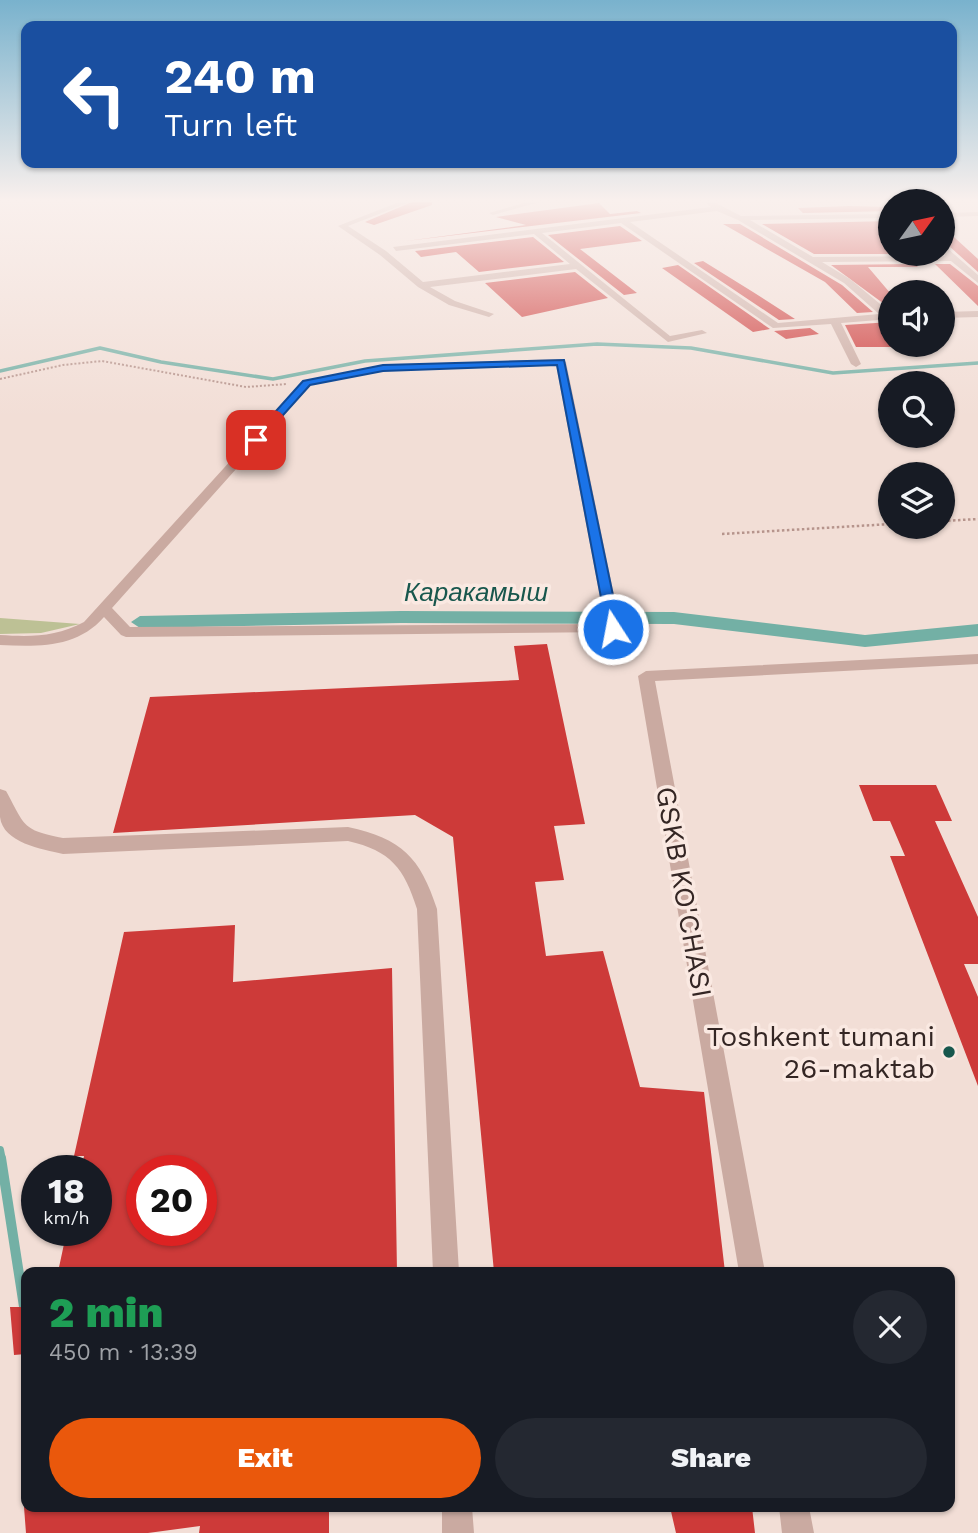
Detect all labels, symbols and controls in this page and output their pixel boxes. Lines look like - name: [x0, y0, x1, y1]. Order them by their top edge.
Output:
- text: 240 m: [164, 47, 316, 105]
- icon: left: [49, 49, 140, 140]
- text: Turn left: [164, 106, 297, 144]
- north arrow: [878, 189, 956, 266]
- map controls: [878, 189, 955, 539]
- button: sound: [878, 280, 955, 357]
- button: search: [878, 371, 955, 448]
- pin: [226, 410, 286, 470]
- icon: arrive: [237, 421, 275, 459]
- button: layers: [878, 462, 955, 539]
- water label: Каракамыш: [404, 577, 548, 607]
- position arrow: [576, 592, 650, 666]
- street label: GSKB KO'CHASI: [649, 784, 719, 1000]
- place label: Toshkent tumani 26-maktab: [707, 1020, 935, 1085]
- marker: Toshkent tumani 26-maktab: [941, 1044, 957, 1060]
- speed limit sign: 20: [126, 1155, 217, 1246]
- text: 18: [48, 1170, 85, 1212]
- text: km/h: [43, 1207, 90, 1228]
- text: 2 min: [49, 1288, 163, 1337]
- button: close: [853, 1290, 927, 1364]
- text: 450 m · 13:39: [49, 1339, 198, 1366]
- button: Exit: [49, 1418, 481, 1498]
- button: Share: [495, 1418, 927, 1498]

